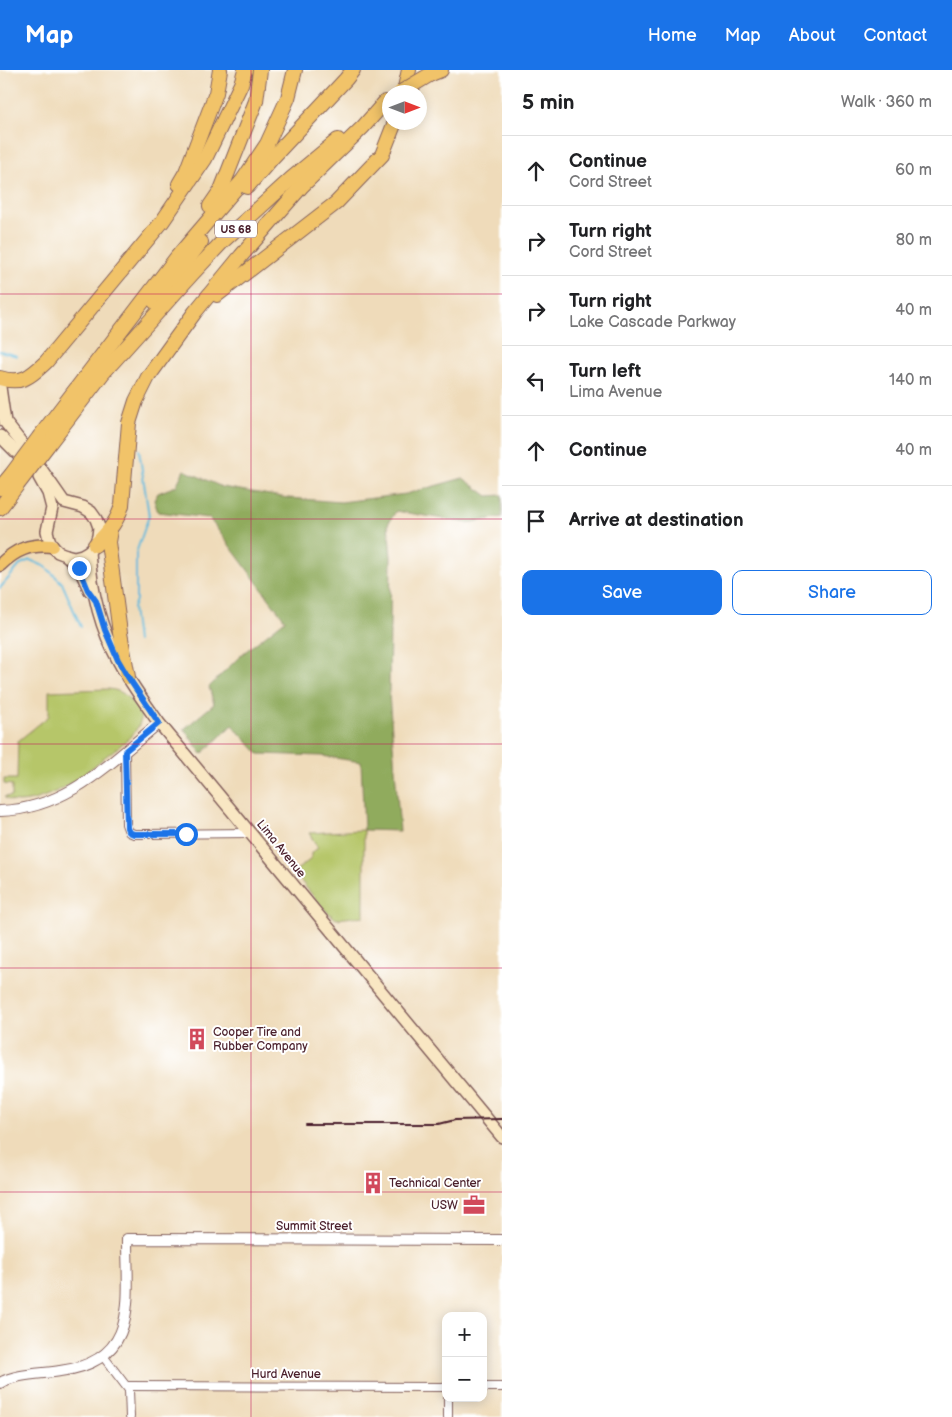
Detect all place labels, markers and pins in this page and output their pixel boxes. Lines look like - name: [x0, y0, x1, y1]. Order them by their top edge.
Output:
- place label: Cooper Tire and Rubber Company: [213, 1025, 308, 1054]
- building icon: Cooper Tire and Rubber Company: [184, 1026, 210, 1052]
- building icon: Technical Center: [360, 1170, 386, 1196]
- place label: Technical Center: [389, 1176, 482, 1191]
- office icon: USW: [461, 1192, 487, 1218]
- place label: USW: [431, 1198, 458, 1213]

